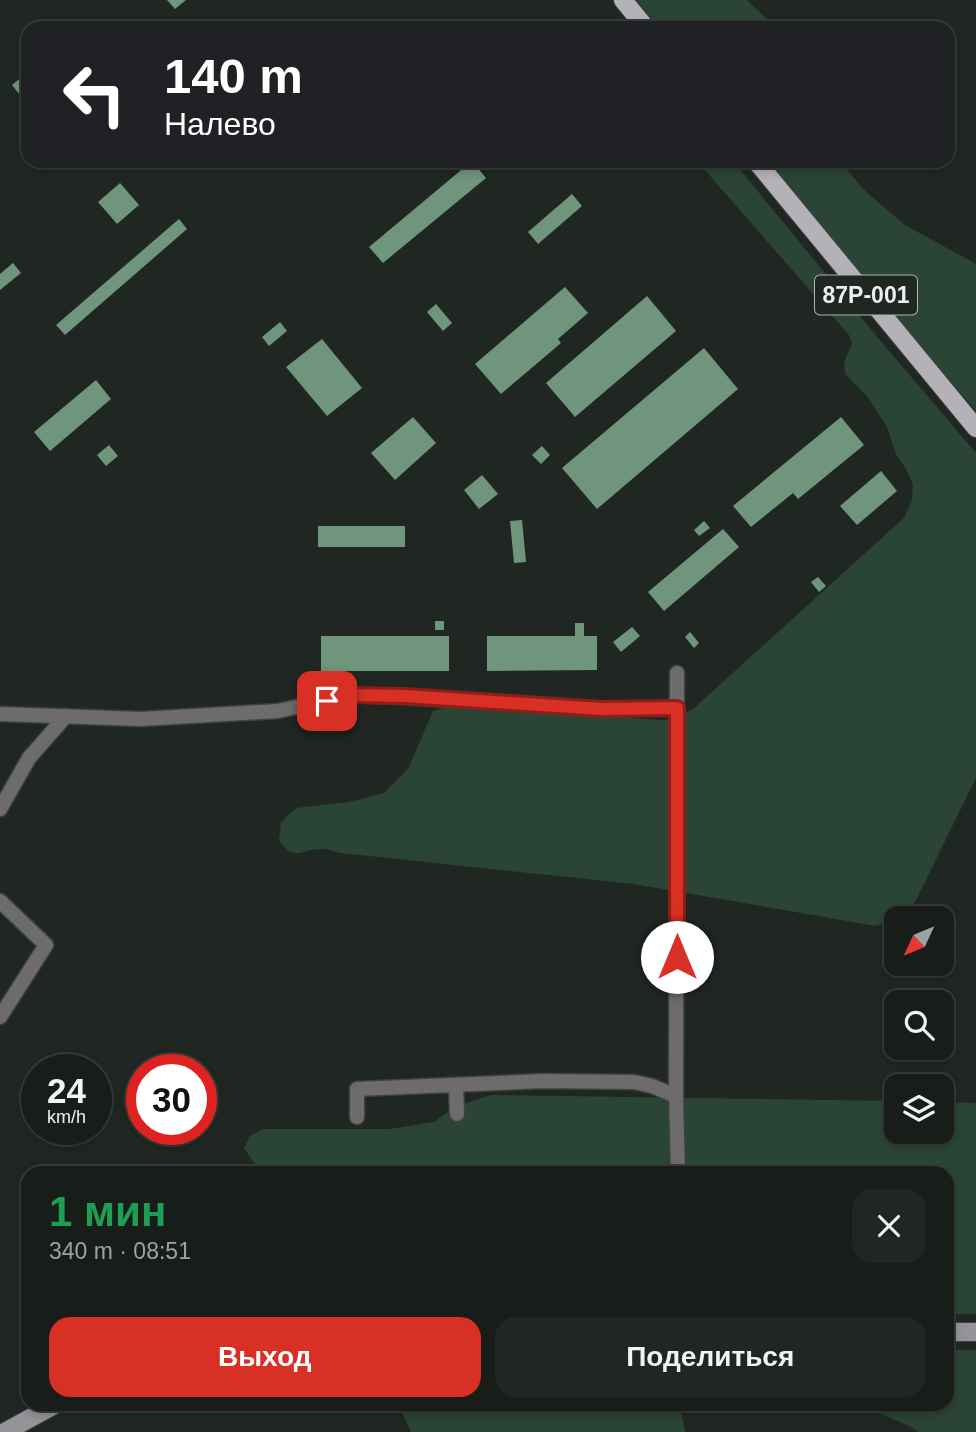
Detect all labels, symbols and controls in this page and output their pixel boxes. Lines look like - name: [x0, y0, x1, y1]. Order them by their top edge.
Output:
- icon: left: [49, 49, 140, 140]
- text: 140 m: [164, 49, 303, 103]
- text: Налево: [164, 106, 276, 142]
- road number: 87Р-001: [815, 276, 917, 314]
- pin: [297, 671, 357, 731]
- icon: arrive: [308, 682, 346, 720]
- north arrow: [884, 906, 954, 976]
- map controls: [884, 906, 954, 1144]
- position arrow: [640, 920, 714, 994]
- button: search: [884, 990, 954, 1060]
- speed limit sign: 30: [126, 1054, 217, 1145]
- text: 24: [47, 1071, 86, 1110]
- button: layers: [884, 1074, 954, 1144]
- text: km/h: [47, 1107, 86, 1127]
- text: 1 мин: [49, 1188, 166, 1235]
- button: close: [852, 1189, 926, 1263]
- text: 340 m · 08:51: [49, 1238, 191, 1264]
- button: Выход: [49, 1317, 481, 1397]
- button: Поделиться: [495, 1317, 926, 1397]

